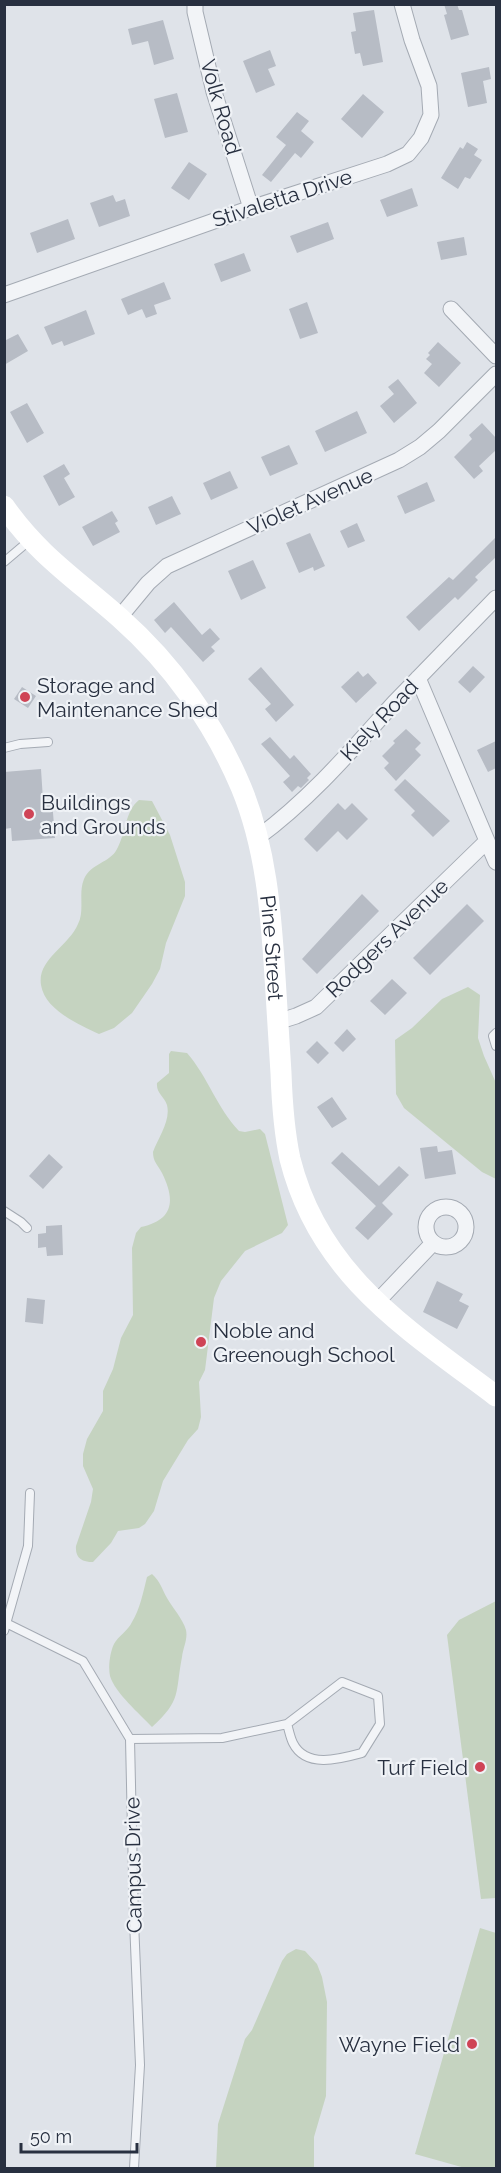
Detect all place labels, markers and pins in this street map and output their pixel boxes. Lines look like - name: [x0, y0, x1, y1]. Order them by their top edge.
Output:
- place label: Storage and Maintenance Shed: [37, 673, 218, 722]
- marker: Storage and Maintenance Shed: [18, 690, 32, 704]
- place label: Buildings and Grounds: [41, 790, 166, 839]
- marker: Buildings and Grounds: [22, 807, 36, 821]
- place label: Noble and Greenough School: [213, 1318, 395, 1367]
- marker: Noble and Greenough School: [194, 1335, 208, 1349]
- place label: Turf Field: [377, 1755, 468, 1780]
- marker: Turf Field: [473, 1760, 487, 1774]
- place label: Wayne Field: [339, 2032, 460, 2057]
- marker: Wayne Field: [465, 2037, 479, 2051]

